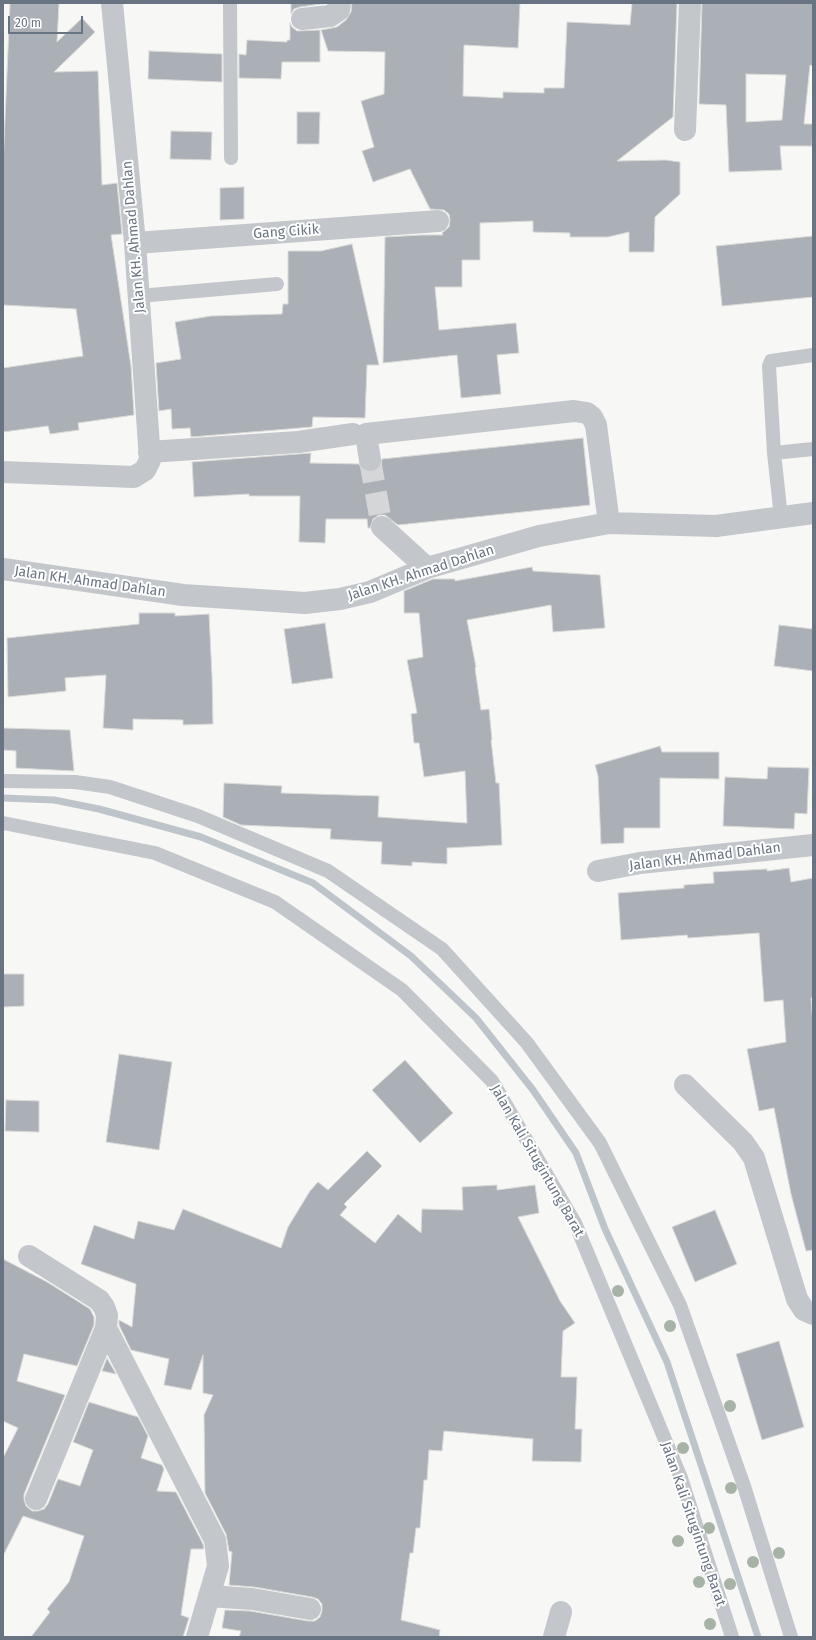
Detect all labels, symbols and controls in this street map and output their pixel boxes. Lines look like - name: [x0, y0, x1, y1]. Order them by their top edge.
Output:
- scale bar: [10, 8, 85, 34]
- text: 20 m: [15, 16, 41, 30]
- street label: Jalan KH. Ahmad Dahlan: [119, 160, 149, 314]
- street label: Gang Cikik: [253, 221, 319, 243]
- street label: Jalan KH. Ahmad Dahlan: [346, 541, 496, 605]
- street label: Jalan KH. Ahmad Dahlan: [13, 563, 167, 601]
- street label: Jalan KH. Ahmad Dahlan: [628, 839, 782, 875]
- street label: Jalan Kali Situgintung Barat: [486, 1082, 588, 1240]
- street label: Jalan Kali Situgintung Barat: [657, 1439, 729, 1609]

